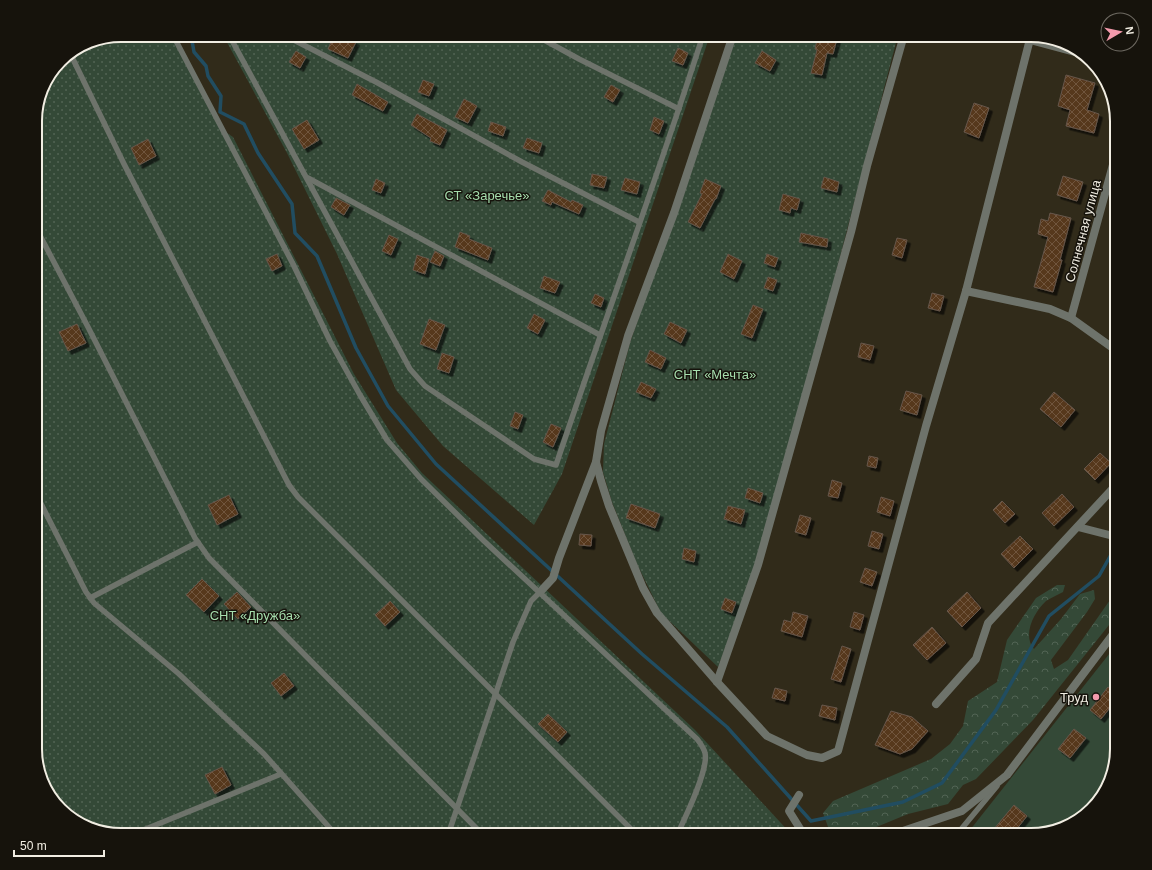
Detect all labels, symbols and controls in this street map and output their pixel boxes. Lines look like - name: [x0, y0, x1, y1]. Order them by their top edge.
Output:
- north arrow: [1100, 12, 1140, 52]
- text: N: [1123, 26, 1136, 35]
- street label: Солнечная улица: [1062, 177, 1104, 284]
- park label: СТ «Заречье»: [445, 188, 529, 203]
- park label: СНТ «Мечта»: [674, 367, 756, 382]
- park label: СНТ «Дружба»: [210, 608, 300, 623]
- place label: Труд: [1060, 690, 1088, 705]
- marker: Труд: [1091, 692, 1101, 702]
- scale bar: [14, 832, 104, 858]
- text: 50 m: [20, 839, 47, 853]

